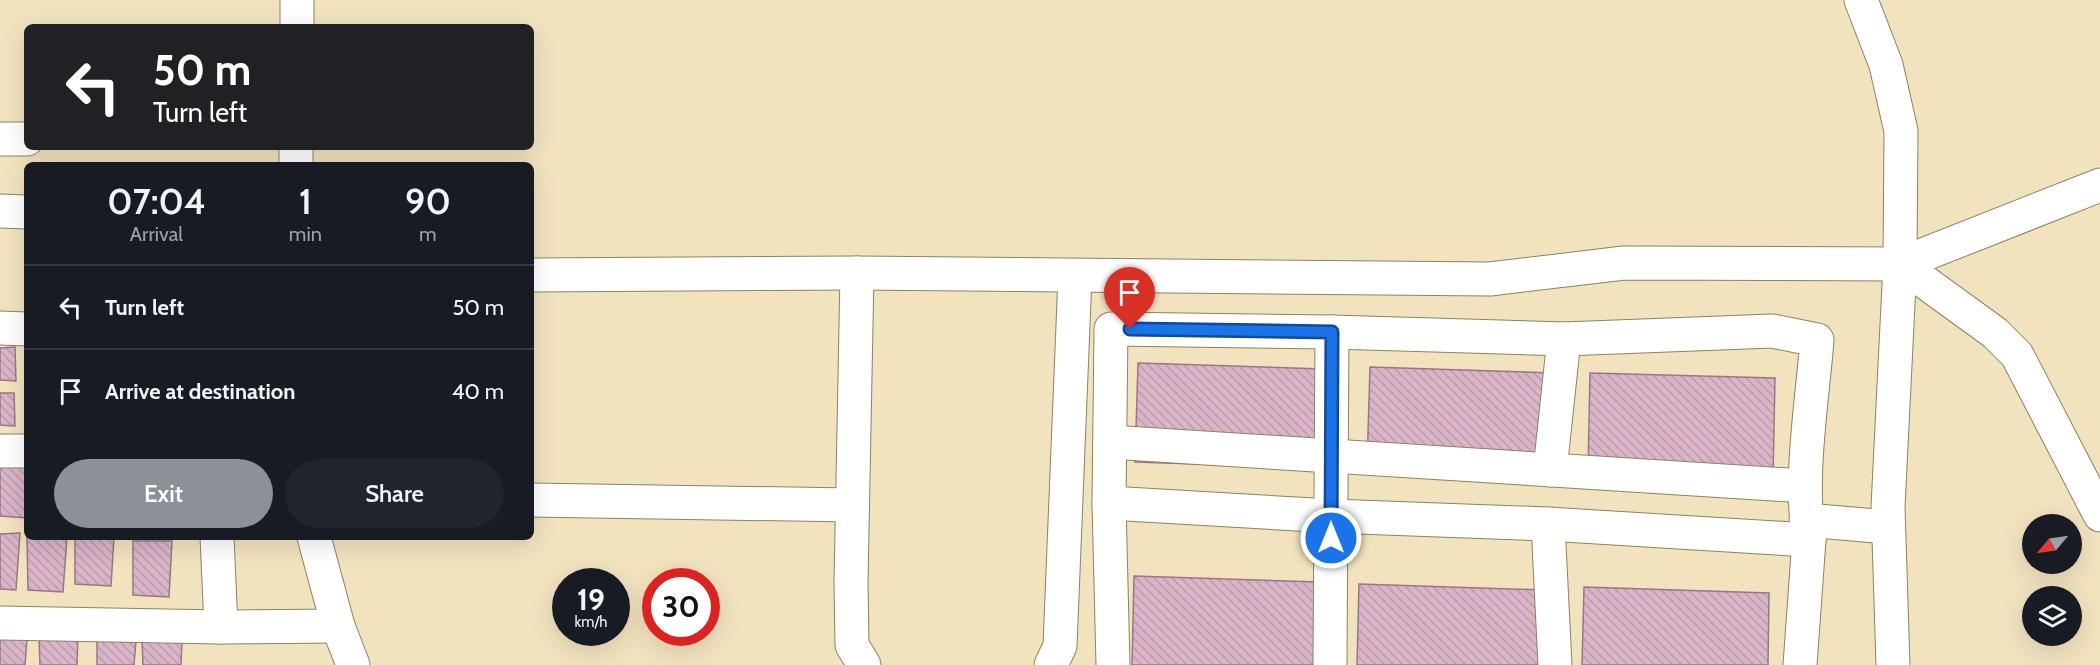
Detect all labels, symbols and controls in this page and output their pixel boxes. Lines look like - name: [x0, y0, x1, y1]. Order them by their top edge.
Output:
- text: 50 m: [153, 44, 251, 96]
- icon: left: [54, 48, 132, 126]
- text: Turn left: [153, 96, 247, 129]
- text: 07:04: [107, 179, 206, 223]
- text: 1: [299, 179, 312, 223]
- text: 90: [405, 179, 451, 223]
- text: Arrival: [130, 222, 183, 246]
- text: min: [289, 222, 322, 246]
- text: m: [419, 222, 437, 246]
- pin: [1104, 267, 1155, 329]
- icon: arrive: [1113, 276, 1146, 309]
- icon: left: [54, 291, 87, 324]
- text: Turn left: [105, 294, 184, 321]
- text: 50 m: [452, 294, 504, 321]
- icon: arrive: [54, 375, 87, 408]
- text: Arrive at destination: [105, 378, 295, 405]
- text: 40 m: [452, 378, 504, 405]
- button: Exit: [54, 459, 273, 528]
- button: Share: [285, 459, 504, 528]
- position arrow: [1299, 506, 1363, 570]
- north arrow: [2022, 514, 2082, 574]
- map controls: [2022, 514, 2082, 646]
- speed limit sign: 30: [642, 568, 720, 646]
- text: 19: [577, 581, 605, 618]
- button: layers: [2022, 586, 2082, 646]
- text: km/h: [575, 613, 607, 631]

